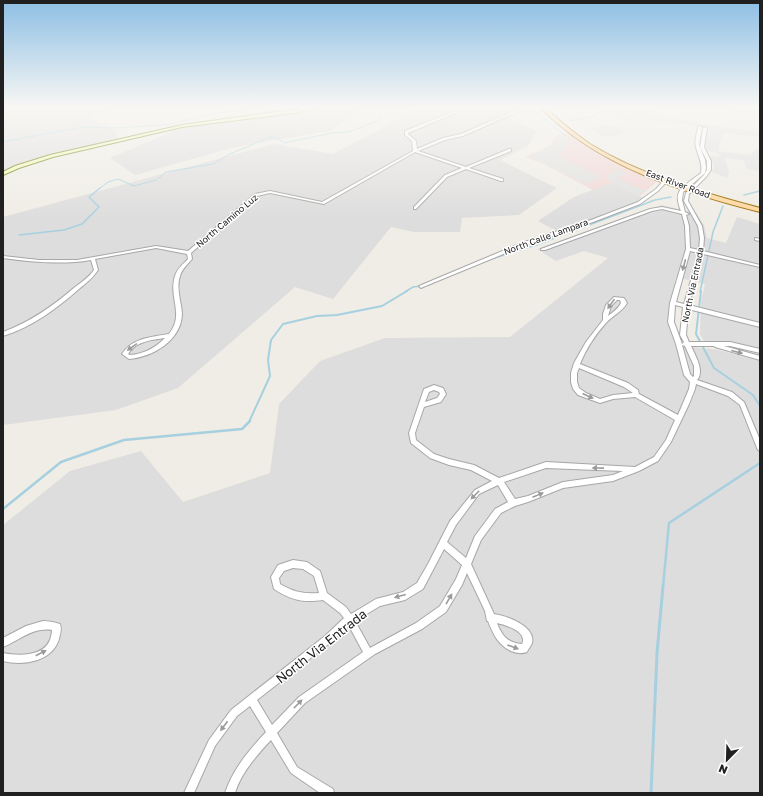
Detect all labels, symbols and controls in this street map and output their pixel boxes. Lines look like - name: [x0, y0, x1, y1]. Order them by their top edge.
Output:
- street label: East River Road: [645, 167, 712, 200]
- street label: North Camino Luz: [194, 191, 260, 250]
- street label: North Calle Lampara: [502, 216, 590, 257]
- street label: North Via Entrada: [679, 246, 706, 324]
- one-way arrow: [681, 259, 687, 271]
- one-way arrow: [607, 299, 614, 310]
- one-way arrow: [127, 343, 138, 351]
- one-way arrow: [730, 350, 743, 356]
- one-way arrow: [582, 393, 593, 399]
- one-way arrow: [591, 465, 604, 471]
- one-way arrow: [471, 490, 480, 500]
- one-way arrow: [532, 492, 543, 498]
- one-way arrow: [446, 593, 453, 605]
- one-way arrow: [394, 594, 406, 600]
- street label: North Via Entrada: [272, 606, 370, 686]
- one-way arrow: [508, 644, 520, 650]
- one-way arrow: [35, 650, 46, 656]
- one-way arrow: [293, 699, 303, 709]
- one-way arrow: [220, 721, 228, 732]
- north arrow: [707, 740, 747, 780]
- text: N: [717, 762, 729, 777]

